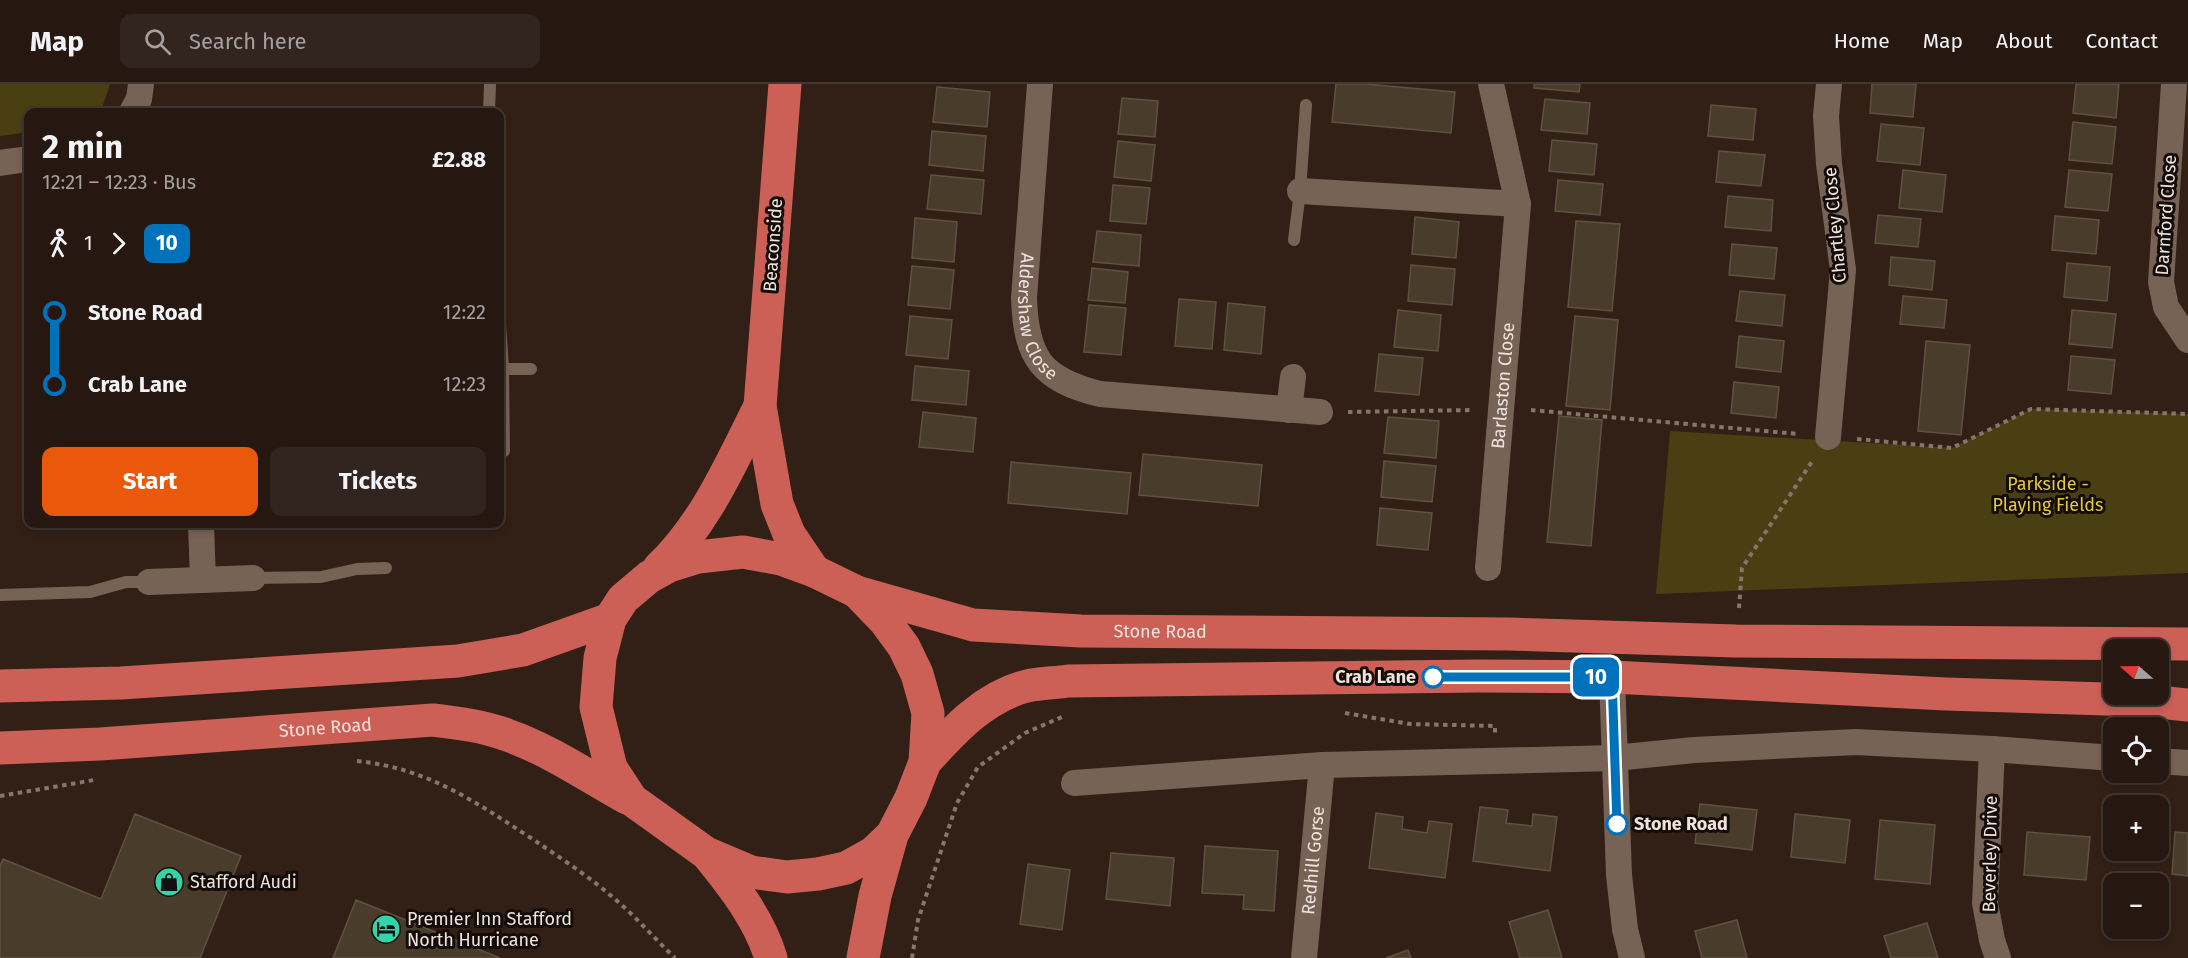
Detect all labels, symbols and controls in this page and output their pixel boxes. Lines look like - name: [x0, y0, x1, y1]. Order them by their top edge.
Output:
- search box: [120, 14, 540, 68]
- text: Map: [30, 25, 84, 58]
- icon: search: [141, 25, 174, 58]
- text: Search here: [189, 28, 307, 55]
- text: Home: [1834, 28, 1890, 54]
- text: Map: [1923, 28, 1963, 54]
- text: About: [1996, 28, 2053, 54]
- text: Contact: [2086, 28, 2158, 54]
- text: 2 min: [42, 127, 123, 167]
- text: £2.88: [432, 146, 486, 173]
- street label: Darnford Close: [2151, 154, 2181, 276]
- street label: Chartley Close: [1819, 166, 1851, 284]
- text: 12:21 – 12:23 · Bus: [42, 170, 196, 194]
- street label: Beaconside: [759, 197, 787, 293]
- icon: walk: [42, 227, 75, 260]
- icon: forward: [102, 227, 135, 260]
- text: 10: [156, 230, 178, 256]
- text: 1: [84, 231, 93, 255]
- street label: Aldershaw Close: [1013, 252, 1062, 385]
- text: Stone Road: [88, 299, 203, 326]
- text: 12:22: [443, 300, 486, 324]
- street label: Barlaston Close: [1487, 322, 1519, 450]
- text: Crab Lane: [88, 371, 187, 398]
- text: 12:23: [443, 372, 486, 396]
- button: Start: [42, 447, 258, 516]
- button: Tickets: [270, 447, 486, 516]
- park label: Parkside - Playing Fields: [1992, 473, 2104, 516]
- street label: Stone Road: [1114, 620, 1207, 643]
- north arrow: [2103, 639, 2169, 705]
- map controls: [2103, 639, 2169, 939]
- line badge: 10: [1569, 658, 1623, 696]
- text: 10: [1585, 664, 1607, 690]
- place label: Crab Lane: [1335, 666, 1416, 688]
- marker: Crab Lane: [1422, 666, 1444, 688]
- street label: Stone Road: [278, 713, 373, 742]
- button: locate: [2103, 717, 2169, 783]
- street label: Beverley Drive: [1978, 795, 2002, 913]
- button: +: [2103, 795, 2169, 861]
- street label: Redhill Gorse: [1297, 805, 1329, 916]
- marker: Stone Road: [1606, 813, 1628, 835]
- place label: Stone Road: [1634, 813, 1728, 835]
- shop icon: Stafford Audi: [153, 866, 185, 898]
- place label: Stafford Audi: [190, 871, 297, 893]
- button: −: [2103, 873, 2169, 939]
- place label: Premier Inn Stafford North Hurricane: [407, 908, 572, 951]
- hotel icon: Premier Inn Stafford North Hurricane: [370, 913, 402, 945]

